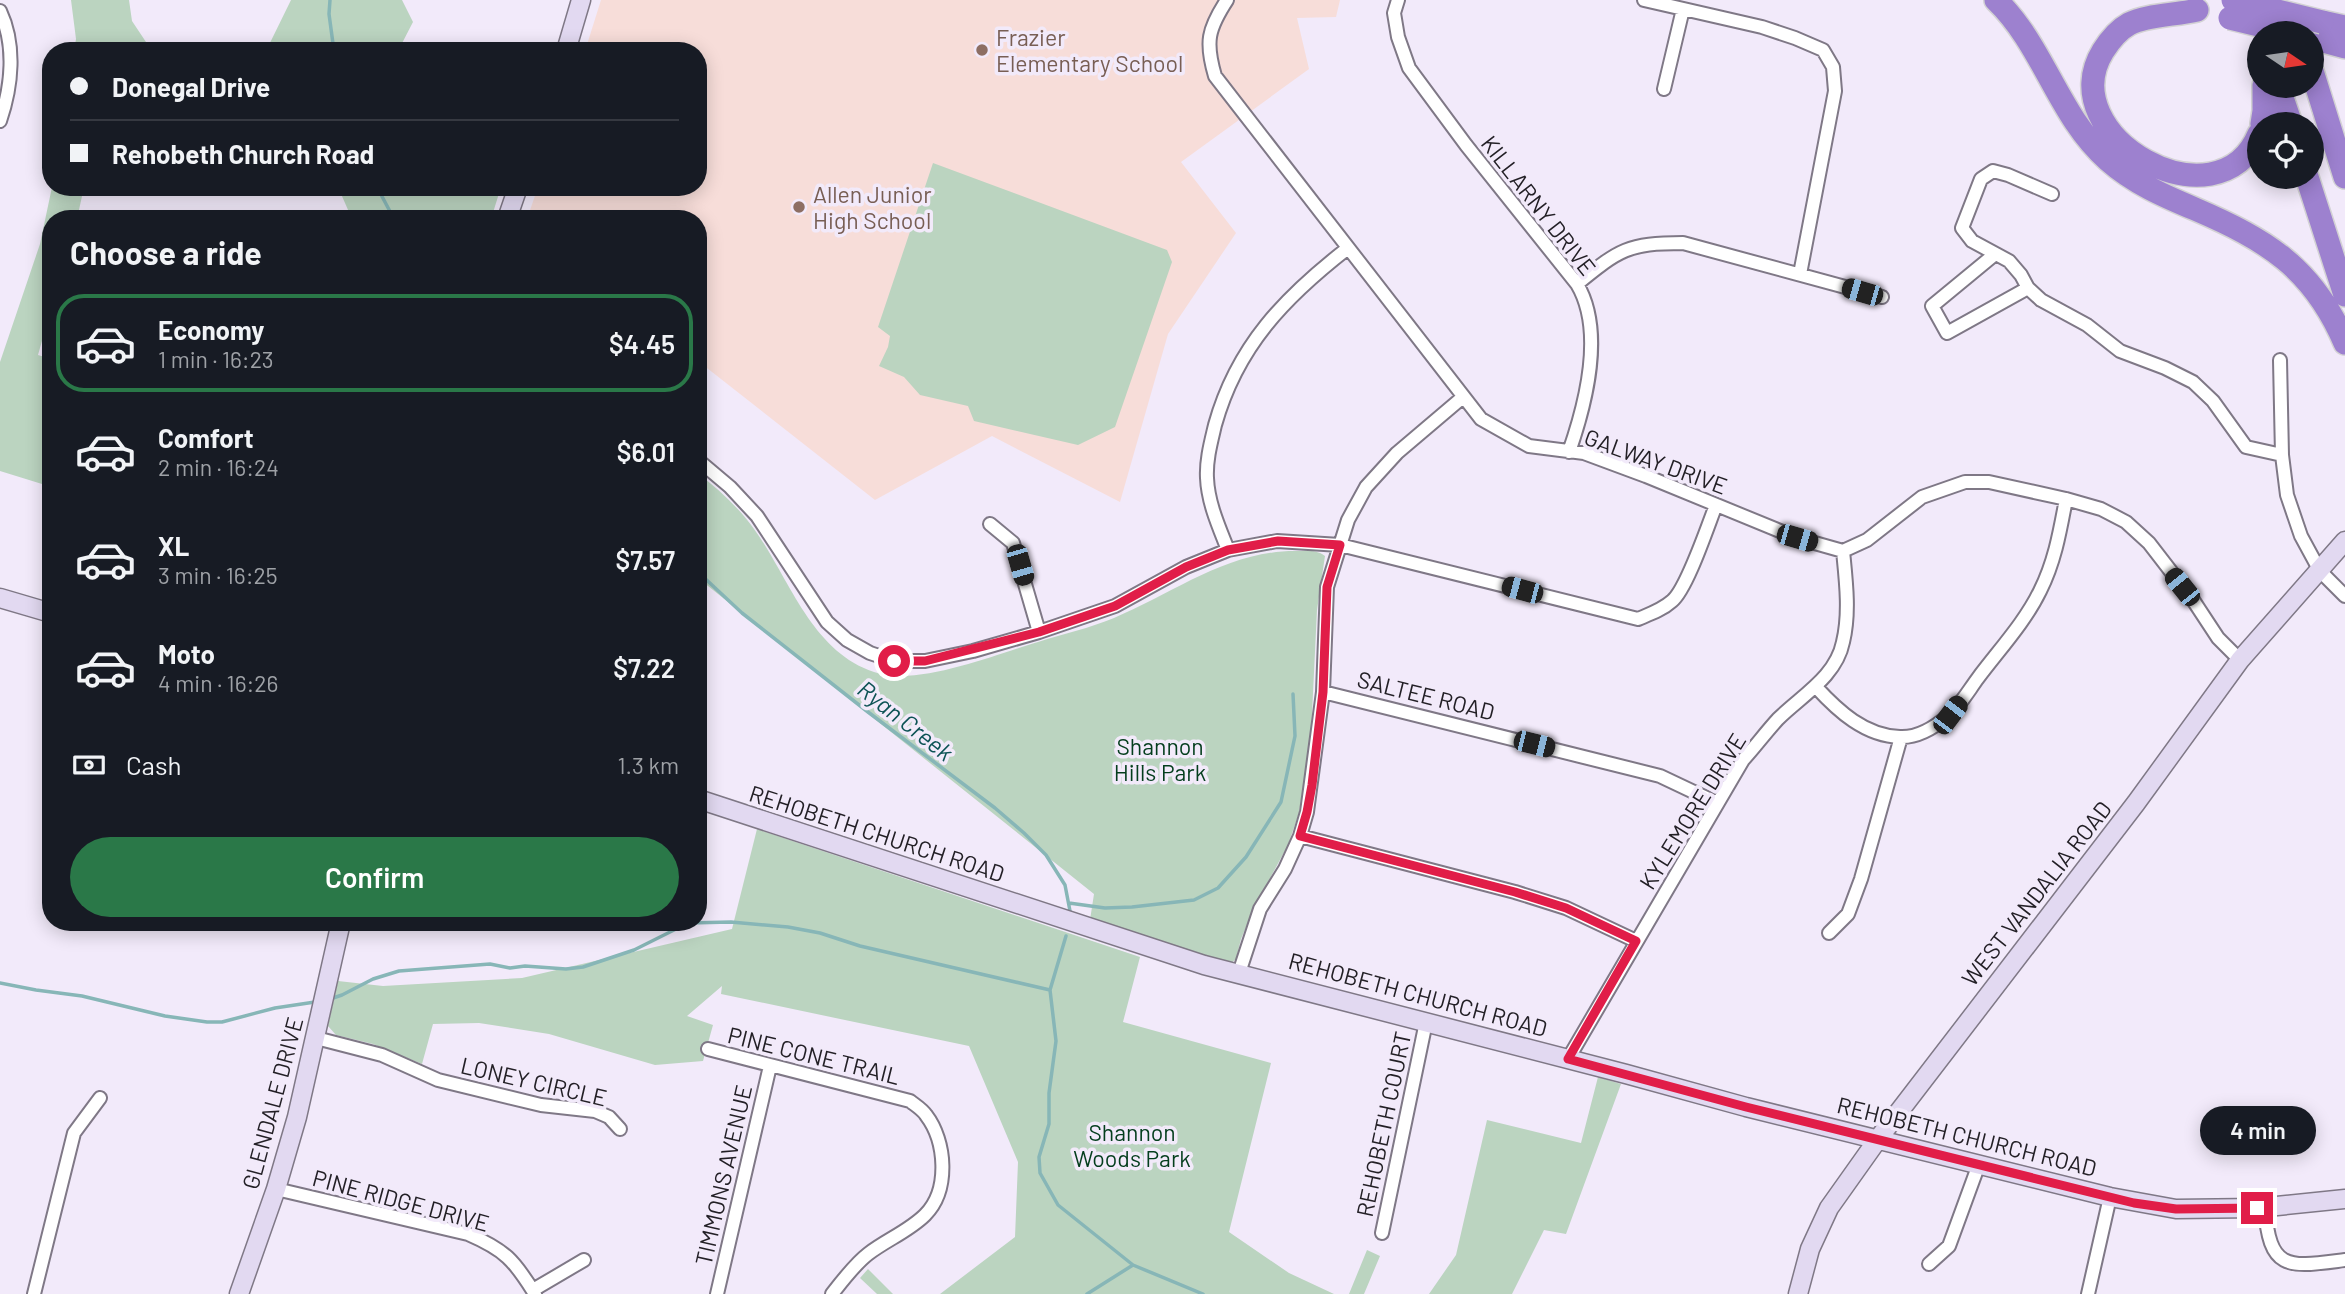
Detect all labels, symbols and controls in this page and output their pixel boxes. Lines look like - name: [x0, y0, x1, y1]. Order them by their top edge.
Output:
- north arrow: [2247, 21, 2324, 98]
- map controls: [2247, 21, 2324, 189]
- place label: Frazier Elementary School: [996, 23, 1183, 77]
- marker: Frazier Elementary School: [974, 42, 990, 58]
- text: Donegal Drive: [112, 71, 270, 102]
- button: locate: [2247, 112, 2324, 189]
- street label: KILLARNY DRIVE: [1476, 130, 1602, 280]
- text: Rehobeth Church Road: [112, 138, 374, 169]
- place label: Allen Junior High School: [813, 180, 932, 234]
- marker: Allen Junior High School: [791, 199, 807, 215]
- text: Choose a ride: [70, 233, 262, 271]
- car: [1839, 276, 1886, 308]
- icon: car: [74, 312, 137, 375]
- text: Economy: [158, 314, 264, 345]
- text: $4.45: [609, 328, 675, 359]
- text: 1 min · 16:23: [158, 345, 274, 373]
- icon: car: [74, 420, 137, 483]
- text: Comfort: [158, 422, 254, 453]
- street label: GALWAY DRIVE: [1581, 422, 1731, 500]
- text: $6.01: [617, 436, 675, 467]
- text: 2 min · 16:24: [158, 453, 279, 481]
- car: [1774, 522, 1821, 554]
- icon: car: [74, 528, 137, 591]
- text: XL: [158, 530, 189, 561]
- car: [1005, 542, 1036, 588]
- text: $7.57: [616, 544, 675, 575]
- text: 3 min · 16:25: [158, 561, 278, 589]
- car: [2161, 564, 2204, 610]
- car: [1499, 574, 1546, 606]
- icon: car: [74, 636, 137, 699]
- text: Moto: [158, 638, 215, 669]
- route start: [878, 645, 910, 677]
- text: $7.22: [613, 652, 675, 683]
- street label: SALTEE ROAD: [1354, 664, 1498, 726]
- text: 4 min · 16:26: [158, 669, 278, 697]
- water label: Ryan Creek: [852, 674, 960, 767]
- car: [1929, 692, 1972, 738]
- street label: KYLEMORE DRIVE: [1633, 728, 1751, 894]
- car: [1512, 729, 1557, 759]
- park label: Shannon Hills Park: [1114, 732, 1206, 786]
- icon: cash: [70, 746, 108, 784]
- text: Cash: [126, 749, 181, 780]
- text: 1.3 km: [618, 751, 679, 779]
- street label: REHOBETH CHURCH ROAD: [746, 779, 1008, 887]
- street label: WEST VANDALIA ROAD: [1955, 795, 2117, 991]
- button: Confirm: [70, 837, 679, 917]
- street label: REHOBETH CHURCH ROAD: [1286, 946, 1550, 1042]
- street label: GLENDALE DRIVE: [236, 1014, 308, 1192]
- street label: PINE CONE TRAIL: [725, 1020, 903, 1090]
- street label: REHOBETH COURT: [1350, 1029, 1416, 1219]
- street label: LONEY CIRCLE: [458, 1051, 610, 1111]
- street label: TIMMONS AVENUE: [689, 1082, 757, 1268]
- street label: REHOBETH CHURCH ROAD: [1834, 1090, 2100, 1182]
- callout: 4 min: [2199, 1106, 2315, 1156]
- text: 4 min: [2230, 1116, 2286, 1144]
- park label: Shannon Woods Park: [1073, 1118, 1191, 1172]
- street label: PINE RIDGE DRIVE: [310, 1163, 492, 1237]
- route end: [2241, 1192, 2273, 1224]

